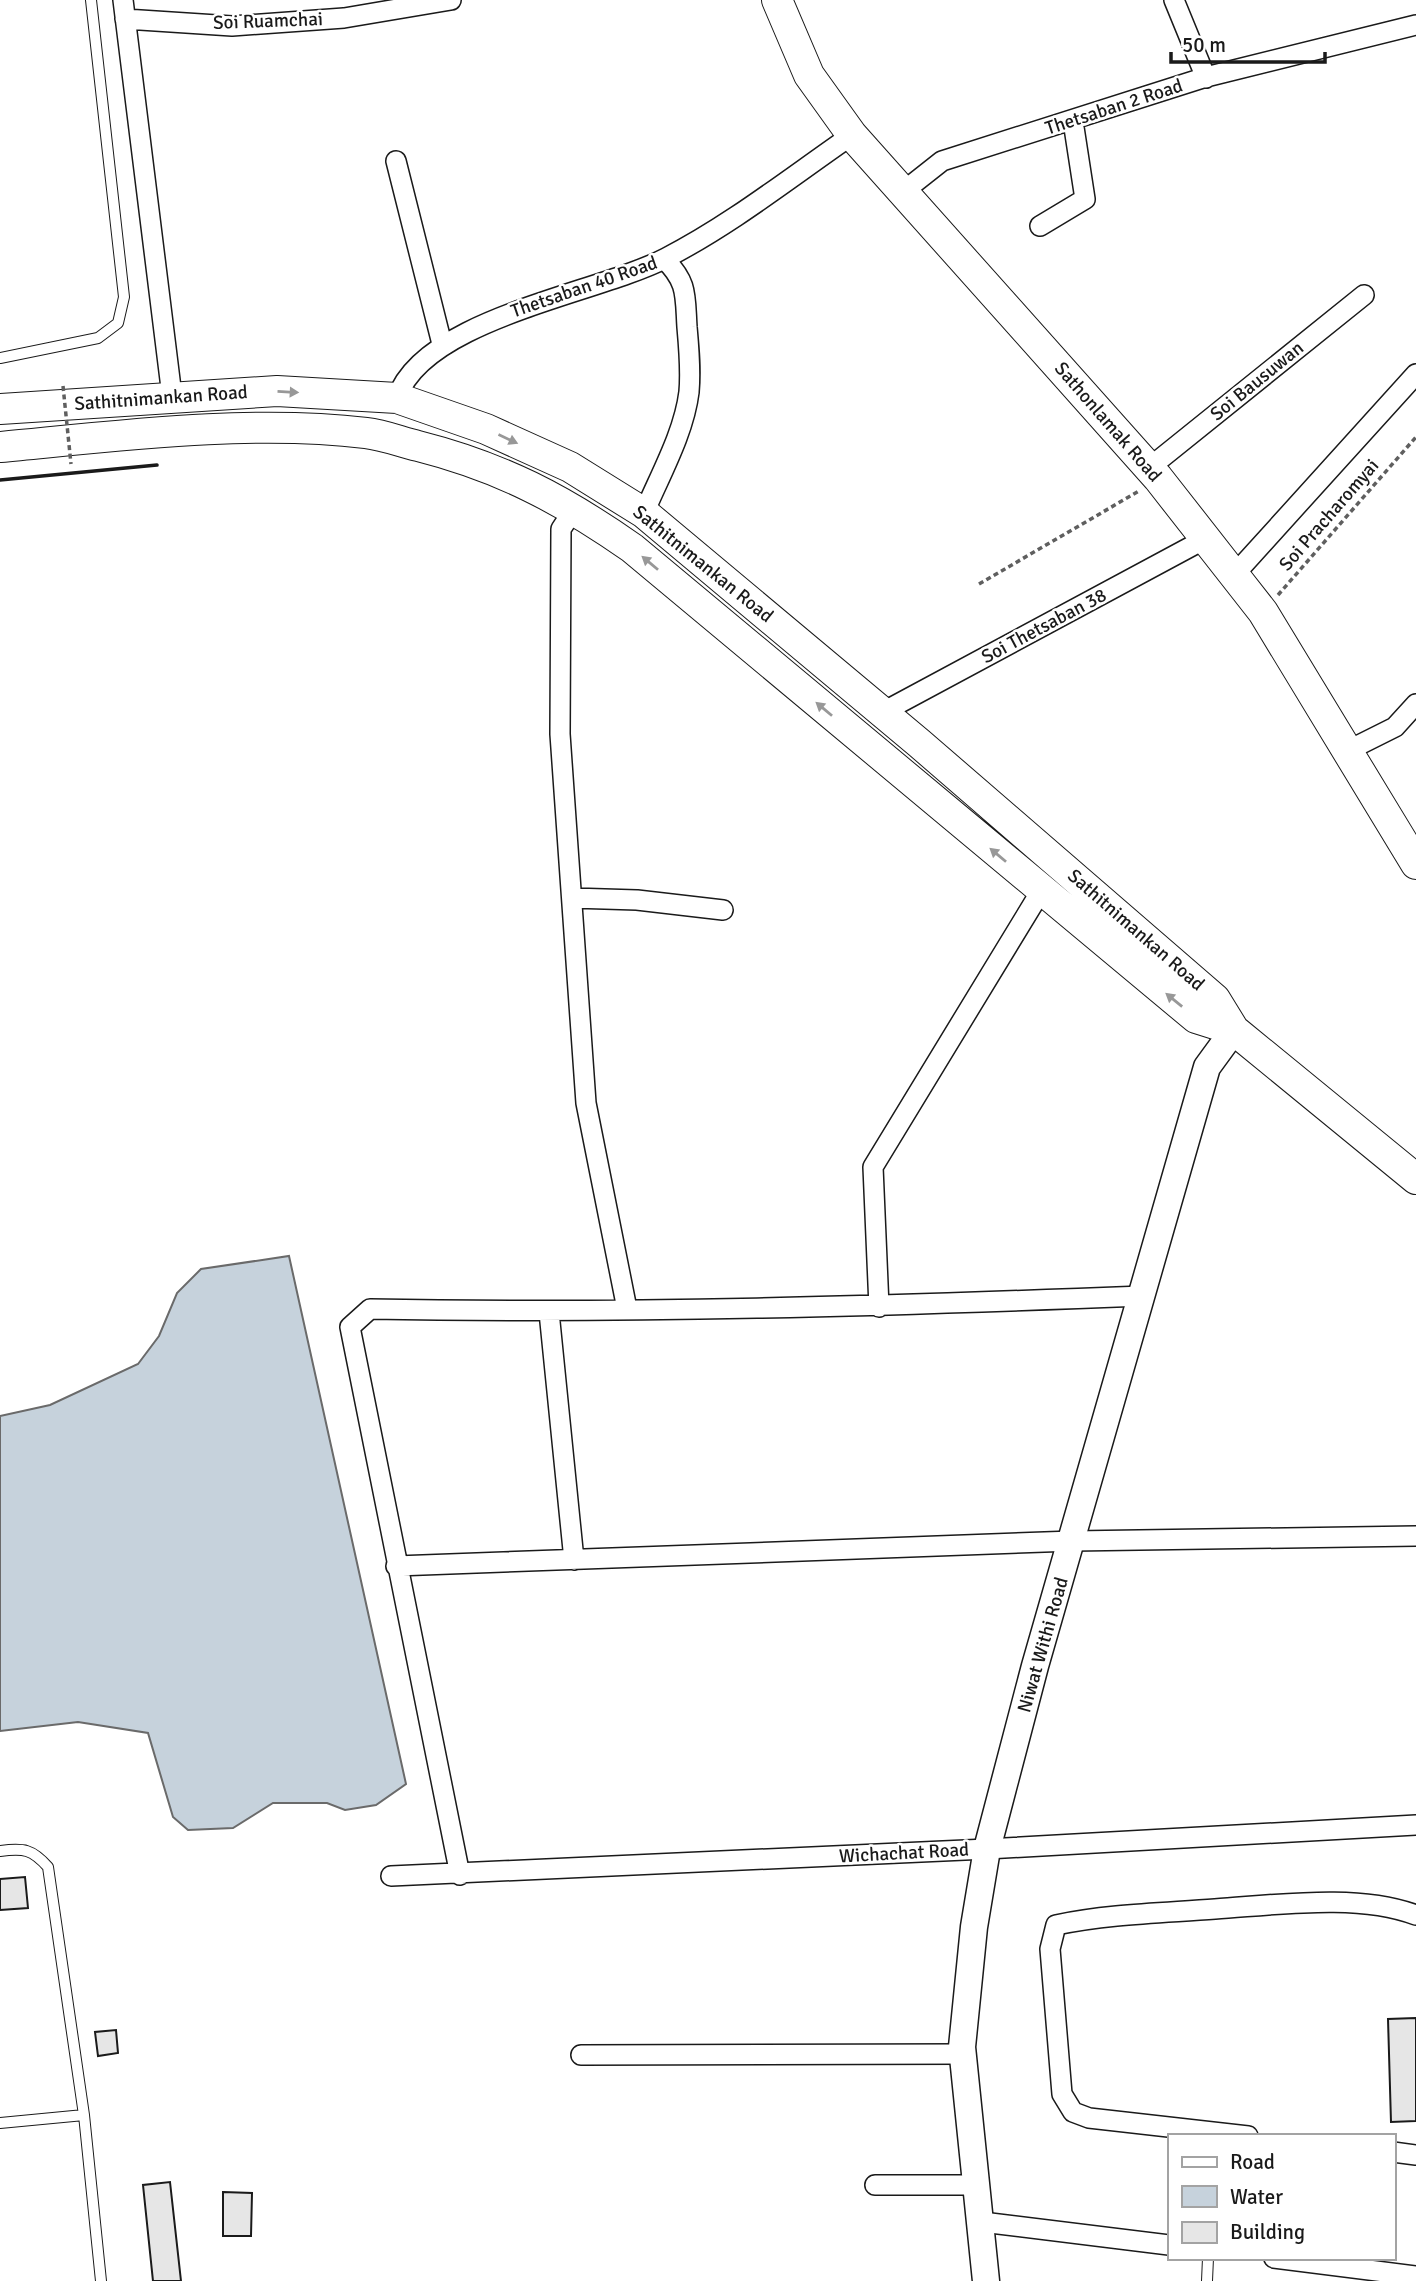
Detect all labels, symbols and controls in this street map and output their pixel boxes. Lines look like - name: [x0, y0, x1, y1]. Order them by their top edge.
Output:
- street label: Soi Ruamchai: [213, 7, 323, 35]
- scale bar: [1171, 21, 1325, 65]
- text: 50 m: [1182, 32, 1226, 58]
- street label: Thetsaban 2 Road: [1042, 73, 1186, 141]
- street label: Thetsaban 40 Road: [508, 251, 660, 323]
- street label: Soi Bausuwan: [1205, 336, 1309, 426]
- street label: Sathonlamak Road: [1049, 357, 1167, 487]
- street label: Sathitnimankan Road: [74, 380, 248, 416]
- one-way arrow: [277, 387, 299, 398]
- one-way arrow: [498, 433, 518, 445]
- street label: Soi Pracharomyai: [1274, 454, 1384, 576]
- street label: Sathitnimankan Road: [628, 500, 778, 628]
- one-way arrow: [641, 555, 659, 570]
- street label: Soi Thetsaban 38: [977, 583, 1111, 669]
- one-way arrow: [815, 701, 833, 717]
- one-way arrow: [990, 848, 1007, 863]
- street label: Sathitnimankan Road: [1063, 864, 1209, 996]
- one-way arrow: [1165, 992, 1183, 1007]
- street label: Niwat Withi Road: [1012, 1574, 1074, 1716]
- street label: Wichachat Road: [838, 1838, 970, 1868]
- legend: [1168, 2134, 1395, 2260]
- text: Road: [1230, 2149, 1275, 2175]
- text: Water: [1230, 2184, 1283, 2210]
- text: Building: [1230, 2219, 1305, 2245]

